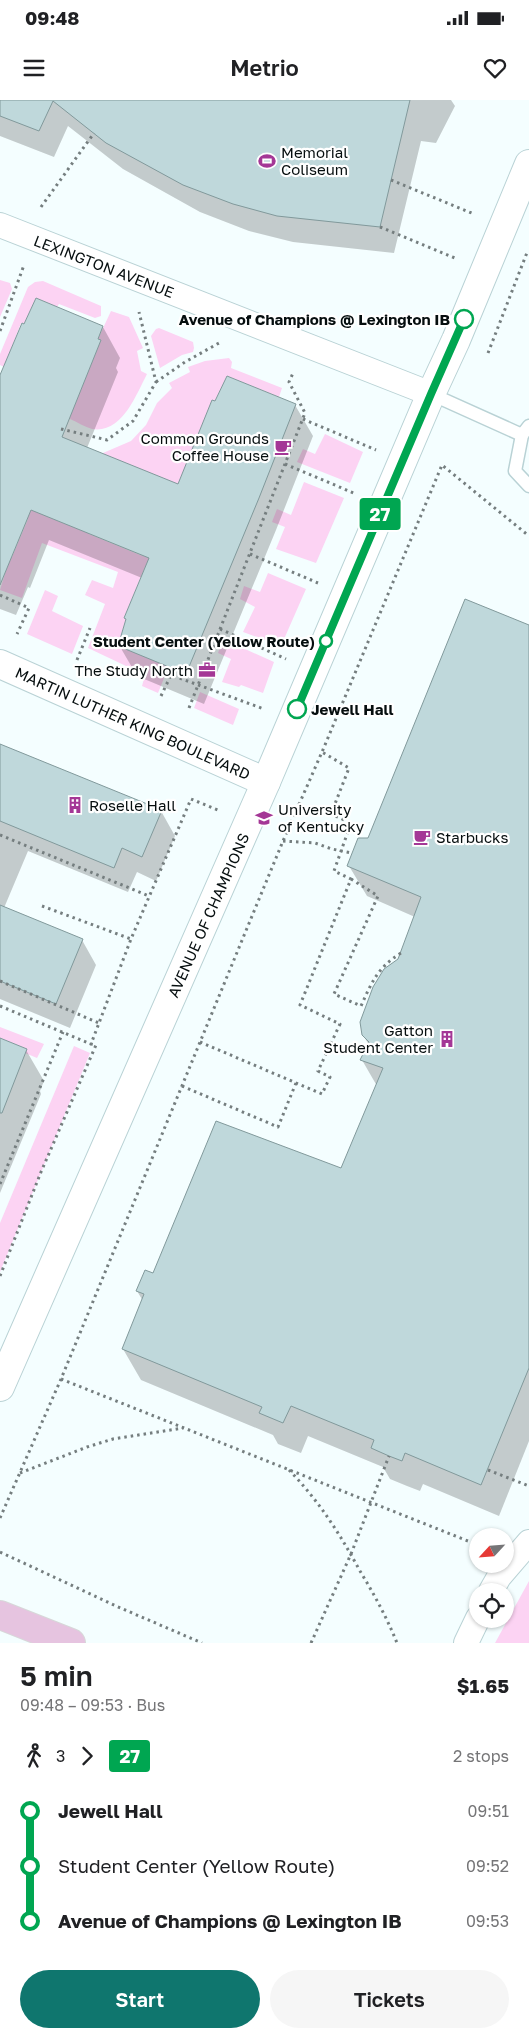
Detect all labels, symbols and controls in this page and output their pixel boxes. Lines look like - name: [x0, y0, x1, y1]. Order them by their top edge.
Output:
- text: 09:48: [25, 6, 80, 29]
- icon: menu: [20, 54, 48, 82]
- text: Metrio: [230, 54, 299, 81]
- icon: heart: [481, 54, 509, 82]
- place label: Memorial Coliseum: [281, 143, 348, 178]
- sports icon: Memorial Coliseum: [257, 151, 277, 171]
- street label: LEXINGTON AVENUE: [31, 231, 177, 301]
- marker: Avenue of Champions @ Lexington IB: [454, 309, 474, 329]
- place label: Avenue of Champions @ Lexington IB: [179, 310, 450, 328]
- place label: Common Grounds Coffee House: [141, 429, 269, 464]
- cafe icon: Common Grounds Coffee House: [273, 437, 293, 457]
- line badge: 27: [358, 498, 402, 530]
- text: 27: [370, 503, 390, 525]
- place label: Student Center (Yellow Route): [93, 632, 315, 650]
- marker: Student Center (Yellow Route): [319, 634, 333, 648]
- office icon: The Study North: [197, 660, 217, 680]
- place label: The Study North: [74, 661, 193, 679]
- street label: MARTIN LUTHER KING BOULEVARD: [13, 663, 253, 783]
- marker: Jewell Hall: [287, 699, 307, 719]
- place label: Jewell Hall: [311, 700, 394, 718]
- building icon: Roselle Hall: [65, 795, 85, 815]
- place label: Roselle Hall: [89, 796, 176, 814]
- place label: University of Kentucky: [278, 800, 365, 835]
- school or university icon: University of Kentucky: [254, 808, 274, 828]
- cafe icon: Starbucks: [412, 827, 432, 847]
- place label: Starbucks: [436, 828, 509, 846]
- street label: AVENUE OF CHAMPIONS: [164, 830, 252, 1000]
- place label: Gatton Student Center: [323, 1021, 433, 1056]
- building icon: Gatton Student Center: [437, 1029, 457, 1049]
- north arrow: [469, 1528, 514, 1572]
- map controls: [469, 1528, 514, 1628]
- button: locate: [469, 1583, 514, 1628]
- text: 5 min: [20, 1659, 93, 1692]
- text: $1.65: [457, 1674, 509, 1697]
- text: 09:48 – 09:53 · Bus: [20, 1695, 165, 1715]
- icon: walk: [20, 1742, 48, 1770]
- icon: forward: [73, 1742, 101, 1770]
- text: 27: [119, 1745, 140, 1767]
- text: 3: [56, 1746, 65, 1766]
- text: 2 stops: [453, 1746, 509, 1766]
- text: Jewell Hall: [58, 1799, 163, 1822]
- text: 09:51: [468, 1801, 509, 1821]
- text: Student Center (Yellow Route): [58, 1854, 335, 1877]
- text: 09:52: [466, 1856, 509, 1876]
- text: Avenue of Champions @ Lexington IB: [58, 1909, 402, 1932]
- text: 09:53: [466, 1911, 509, 1931]
- button: Start: [20, 1970, 260, 2028]
- button: Tickets: [270, 1970, 509, 2028]

